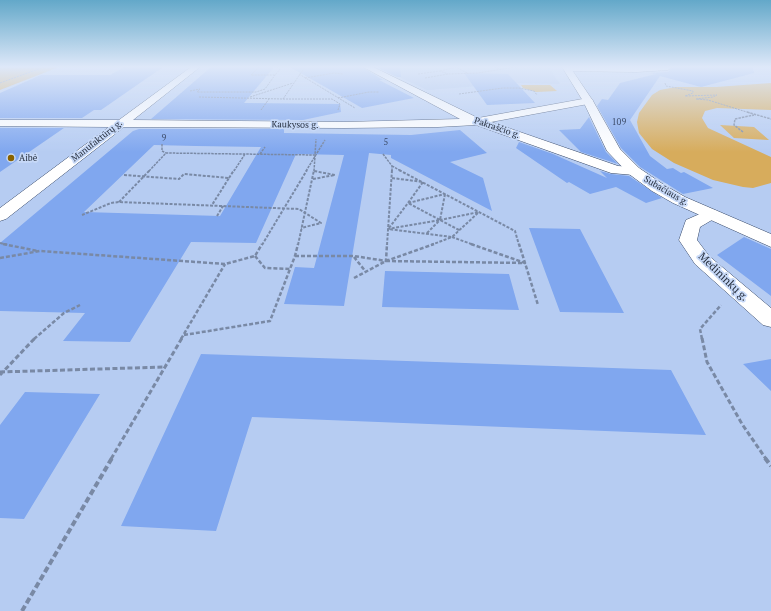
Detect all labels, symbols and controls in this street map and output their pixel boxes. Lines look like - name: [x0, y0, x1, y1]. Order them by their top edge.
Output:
- street label: Pakraščio g.: [473, 115, 521, 141]
- house number: 109: [612, 117, 626, 127]
- street label: Manufaktūrų g.: [69, 118, 125, 164]
- street label: Kaukysos g.: [271, 119, 319, 131]
- house number: 9: [162, 133, 166, 143]
- house number: 5: [384, 137, 388, 147]
- marker: Aibė: [6, 153, 16, 163]
- place label: Aibė: [19, 153, 37, 163]
- street label: Subačiaus g.: [642, 174, 690, 208]
- street label: Medininkų g.: [695, 250, 751, 304]

